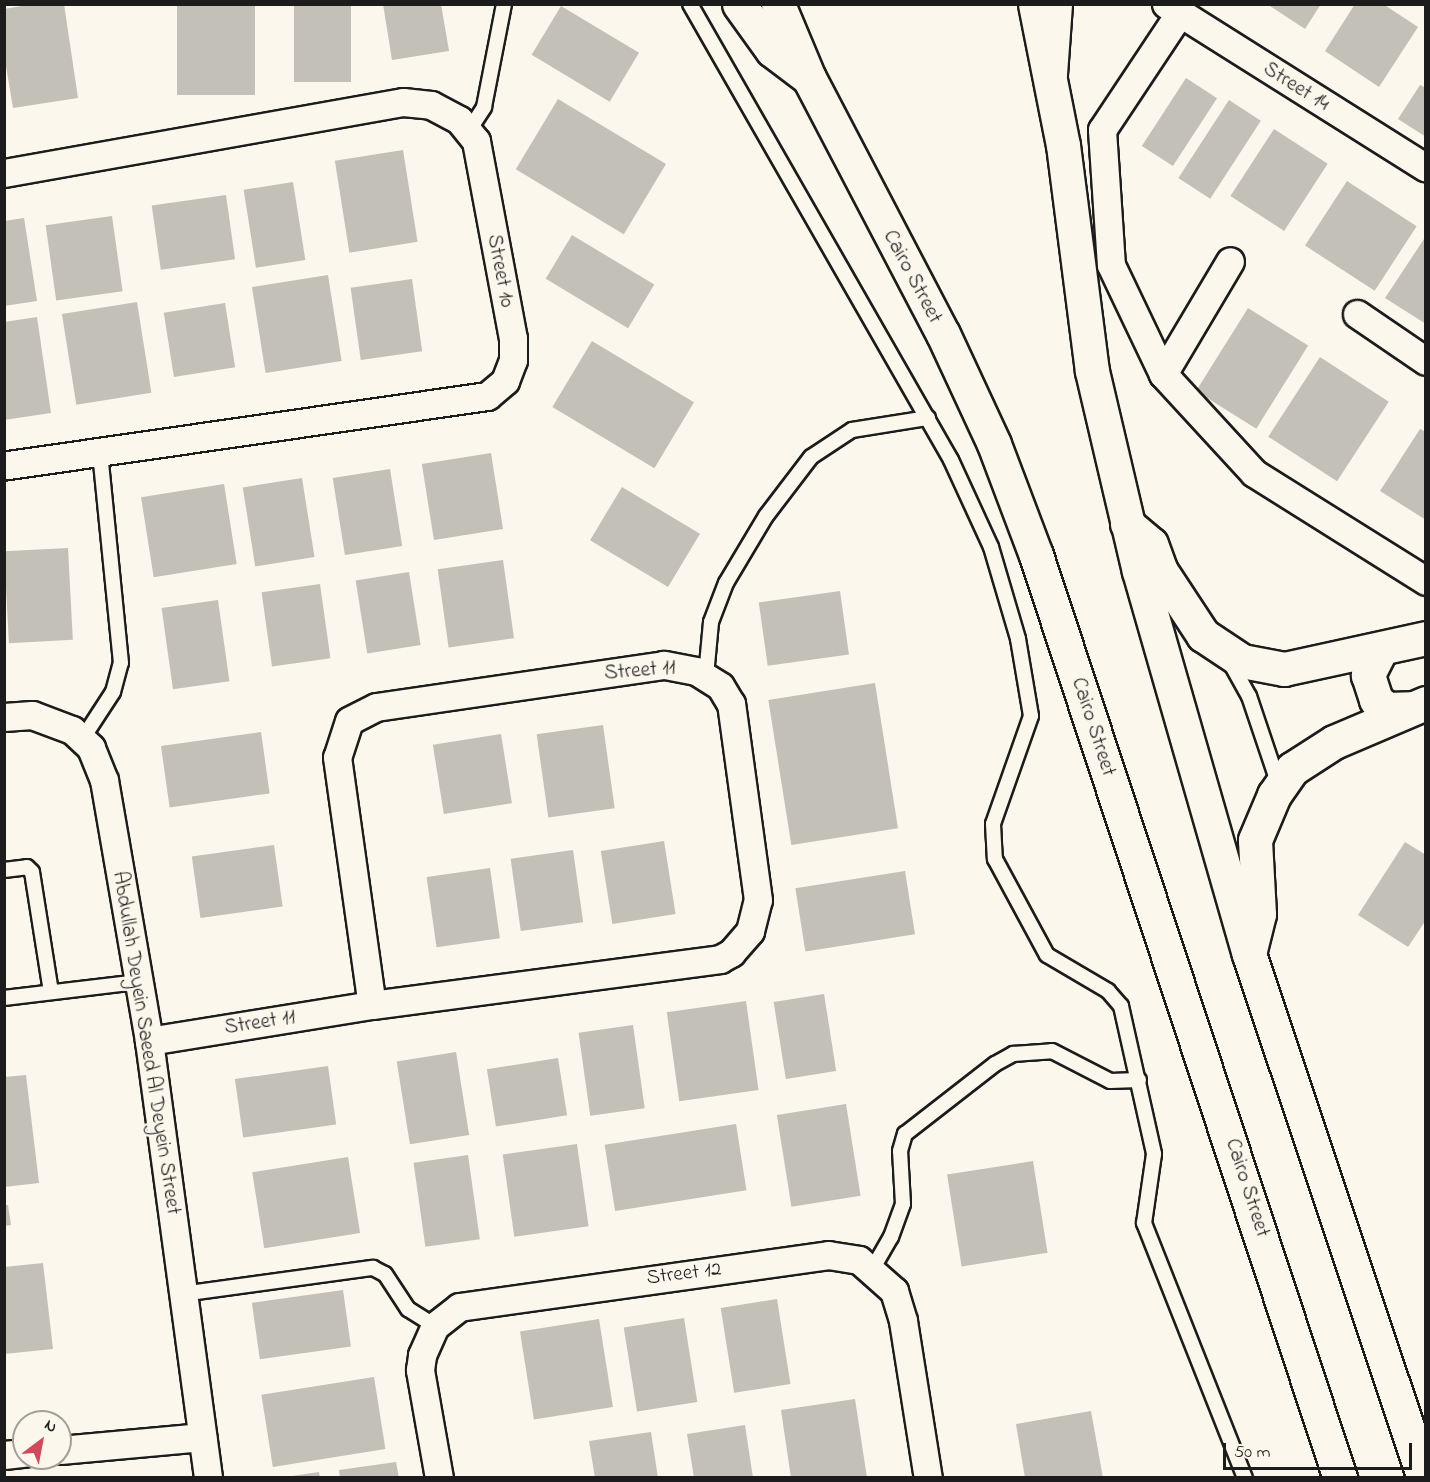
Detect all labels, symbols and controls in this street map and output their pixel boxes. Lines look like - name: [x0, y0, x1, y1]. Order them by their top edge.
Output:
- street label: Street 14: [1258, 57, 1334, 117]
- street label: Cairo Street: [877, 226, 947, 328]
- street label: Street 10: [481, 232, 519, 310]
- street label: Street 11: [603, 655, 677, 687]
- street label: Cairo Street: [1065, 674, 1121, 780]
- street label: Abdullah Deyein Saeed Al Deyein Street: [106, 870, 186, 1216]
- street label: Street 11: [223, 1005, 297, 1041]
- street label: Cairo Street: [1219, 1135, 1275, 1241]
- street label: Street 12: [645, 1257, 723, 1291]
- north arrow: [12, 1410, 72, 1470]
- text: N: [40, 1413, 61, 1439]
- scale bar: [1226, 1431, 1415, 1469]
- text: 50 m: [1234, 1440, 1271, 1466]

